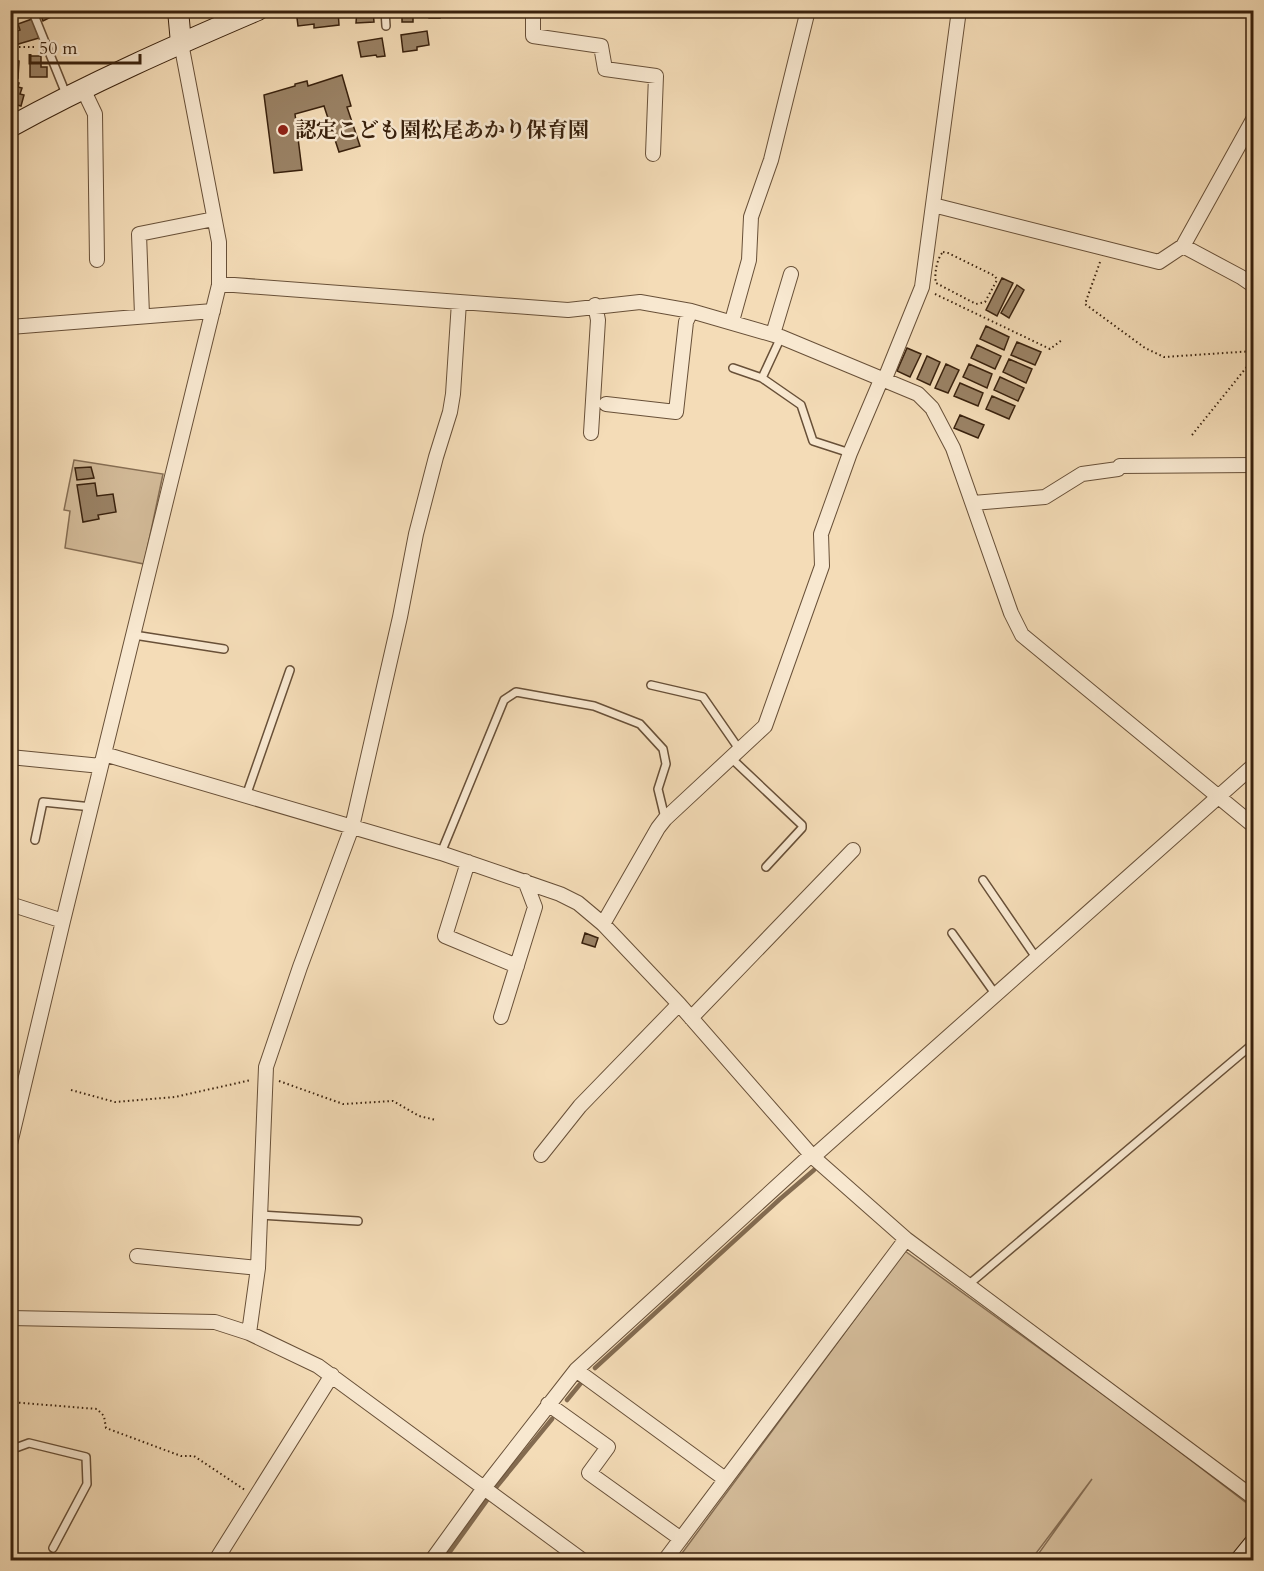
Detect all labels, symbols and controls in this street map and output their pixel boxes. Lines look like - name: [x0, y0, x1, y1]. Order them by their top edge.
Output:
- scale bar: [30, 27, 140, 65]
- text: 50 m: [39, 36, 78, 61]
- place label: 認定こども園松尾あかり保育園: [295, 116, 589, 145]
- marker: 認定こども園松尾あかり保育園: [276, 123, 290, 137]

